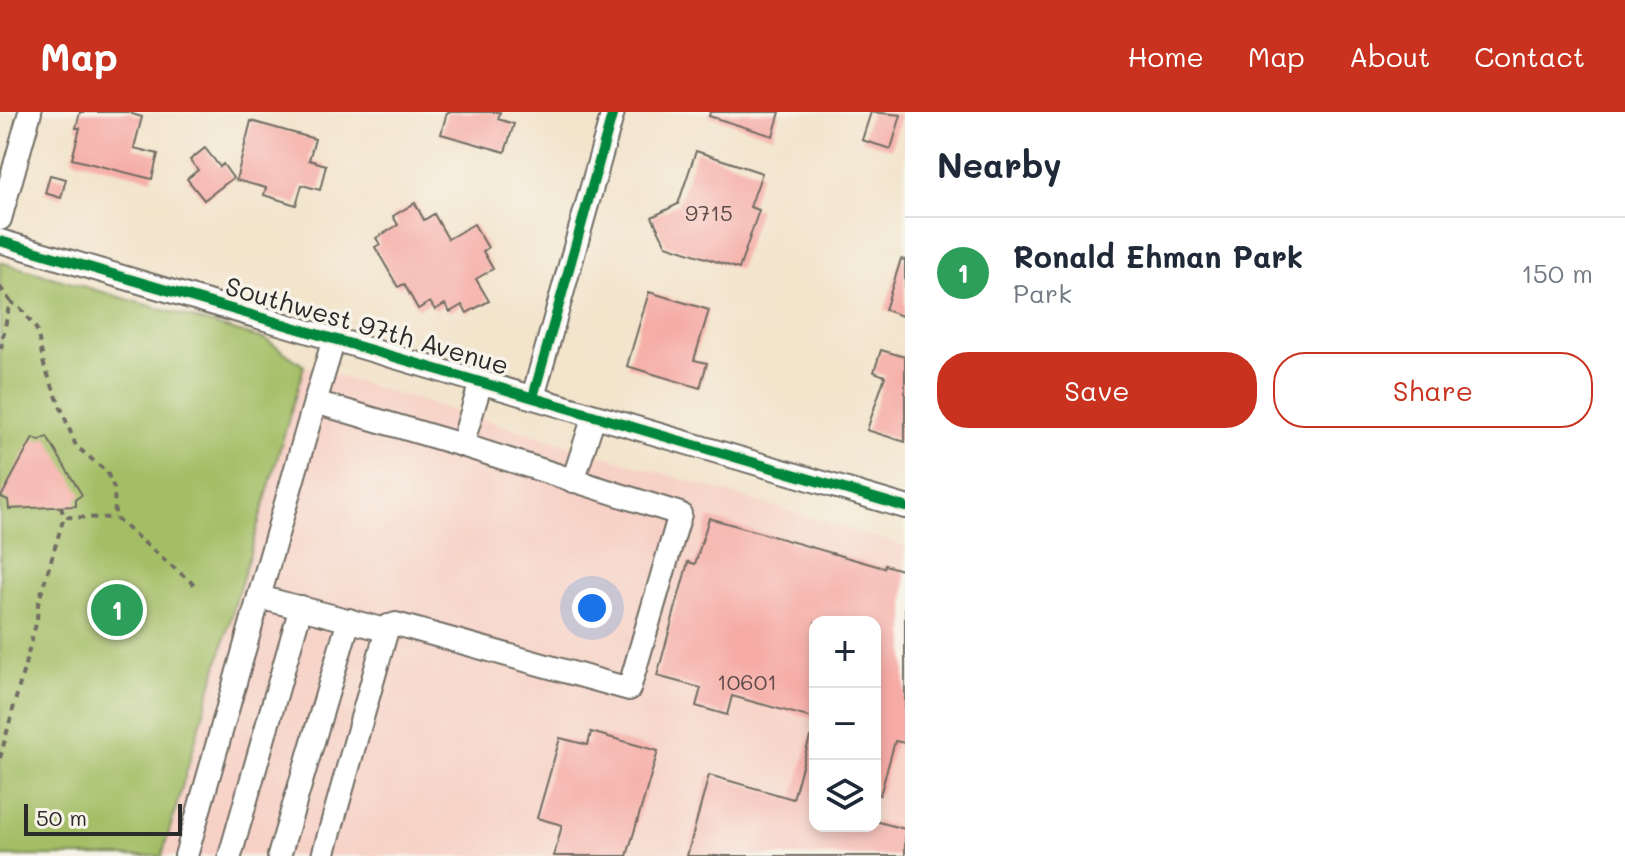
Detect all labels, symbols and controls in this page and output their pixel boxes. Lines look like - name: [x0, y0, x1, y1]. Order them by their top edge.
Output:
- text: Map: [40, 31, 118, 81]
- text: Home: [1128, 38, 1204, 74]
- text: Map: [1248, 38, 1305, 74]
- text: About: [1349, 38, 1430, 74]
- text: Contact: [1474, 38, 1585, 74]
- text: Nearby: [937, 142, 1062, 187]
- house number: 9715: [685, 198, 733, 227]
- text: Ronald Ehman Park: [1013, 236, 1303, 276]
- text: 1: [957, 256, 969, 290]
- text: 150 m: [1521, 256, 1593, 290]
- street label: Southwest 97th Avenue: [222, 268, 513, 382]
- text: Park: [1013, 276, 1072, 310]
- button: Save: [937, 352, 1257, 428]
- button: Share: [1273, 352, 1593, 428]
- pin: 1: [91, 580, 143, 640]
- your location: [572, 588, 612, 628]
- map controls: [809, 616, 881, 832]
- button: +: [809, 616, 881, 688]
- house number: 10601: [717, 667, 777, 696]
- button: −: [809, 688, 881, 760]
- button: layers: [809, 760, 881, 832]
- scale bar: [24, 800, 182, 836]
- text: 50 m: [36, 803, 87, 832]

